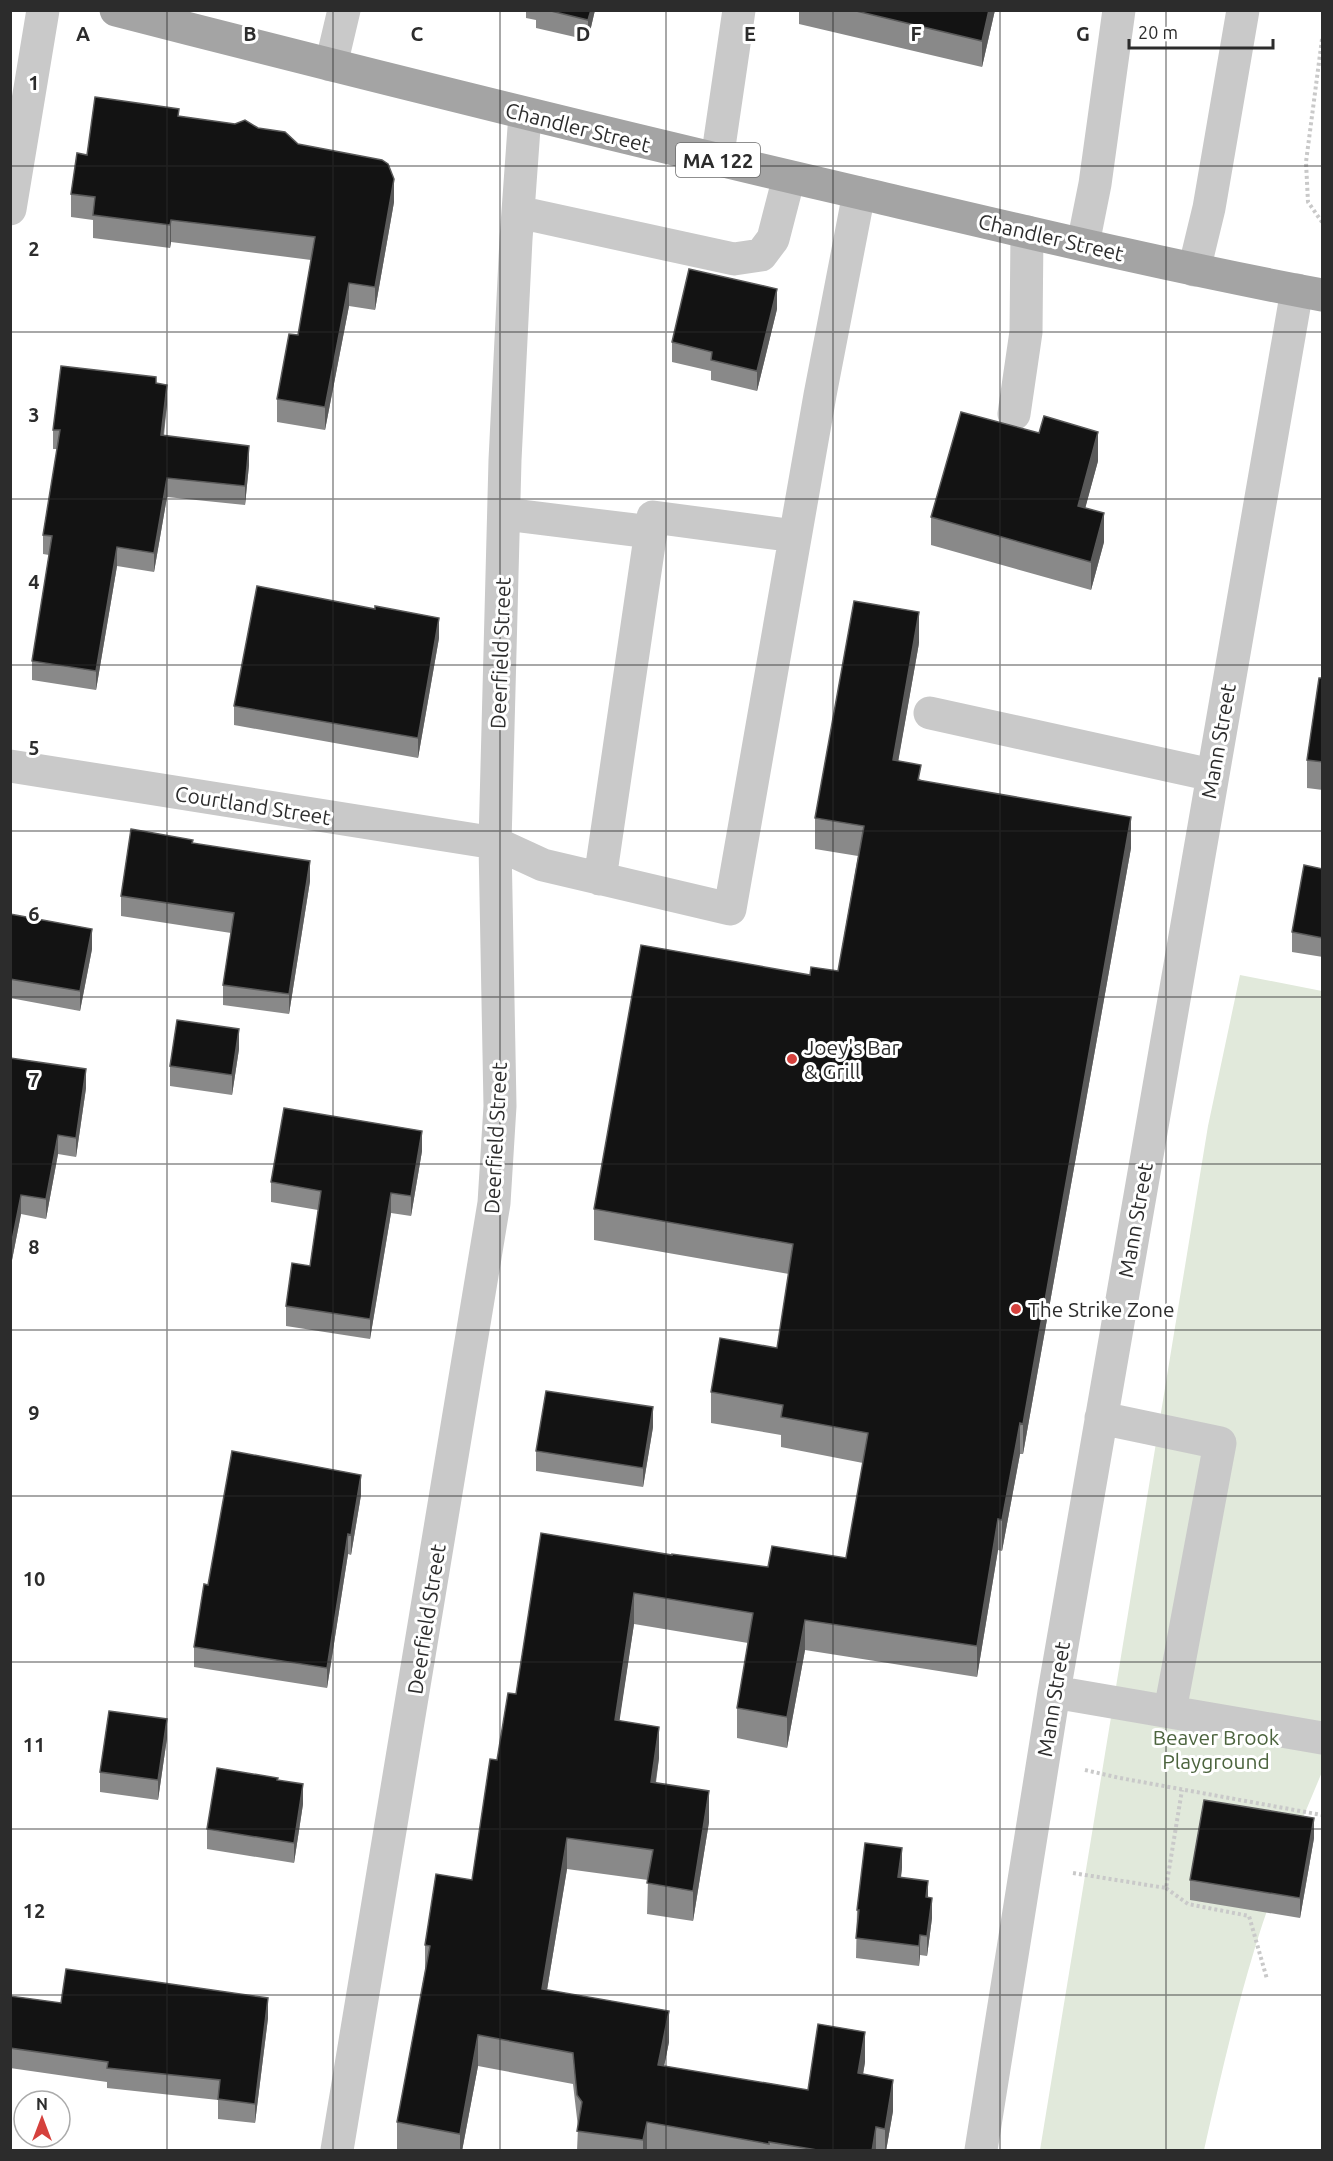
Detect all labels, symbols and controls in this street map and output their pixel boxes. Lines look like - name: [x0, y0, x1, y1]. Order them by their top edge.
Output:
- scale bar: [1129, 12, 1273, 50]
- text: A: [76, 22, 90, 45]
- text: B: [243, 22, 257, 45]
- text: C: [411, 22, 424, 45]
- text: D: [576, 22, 590, 45]
- text: E: [744, 22, 756, 45]
- text: F: [910, 22, 922, 45]
- text: G: [1076, 22, 1090, 45]
- text: 20 m: [1138, 22, 1178, 42]
- text: 1: [28, 71, 40, 94]
- street label: Chandler Street: [503, 97, 653, 157]
- road number: MA 122: [676, 143, 760, 177]
- street label: Chandler Street: [976, 209, 1126, 265]
- text: 2: [28, 237, 40, 260]
- text: 3: [28, 403, 40, 426]
- text: 4: [28, 570, 40, 593]
- street label: Deerfield Street: [485, 577, 515, 729]
- street label: Mann Street: [1196, 682, 1240, 800]
- text: 5: [28, 736, 40, 759]
- street label: Courtland Street: [173, 781, 333, 829]
- text: 6: [28, 902, 40, 925]
- place label: Joey's Bar & Grill: [804, 1035, 899, 1083]
- marker: Joey's Bar & Grill: [785, 1052, 799, 1066]
- street label: Deerfield Street: [479, 1062, 511, 1214]
- text: 7: [28, 1068, 40, 1091]
- street label: Mann Street: [1113, 1161, 1157, 1279]
- text: 8: [28, 1235, 40, 1258]
- place label: The Strike Zone: [1028, 1297, 1175, 1321]
- marker: The Strike Zone: [1009, 1302, 1023, 1316]
- text: 9: [28, 1401, 40, 1424]
- street label: Deerfield Street: [402, 1542, 450, 1696]
- text: 10: [23, 1567, 45, 1590]
- street label: Mann Street: [1032, 1640, 1074, 1758]
- park label: Beaver Brook Playground: [1153, 1725, 1280, 1773]
- text: 11: [23, 1733, 45, 1756]
- text: 12: [23, 1899, 45, 1922]
- north arrow: [12, 2089, 72, 2149]
- text: N: [36, 2095, 48, 2113]

